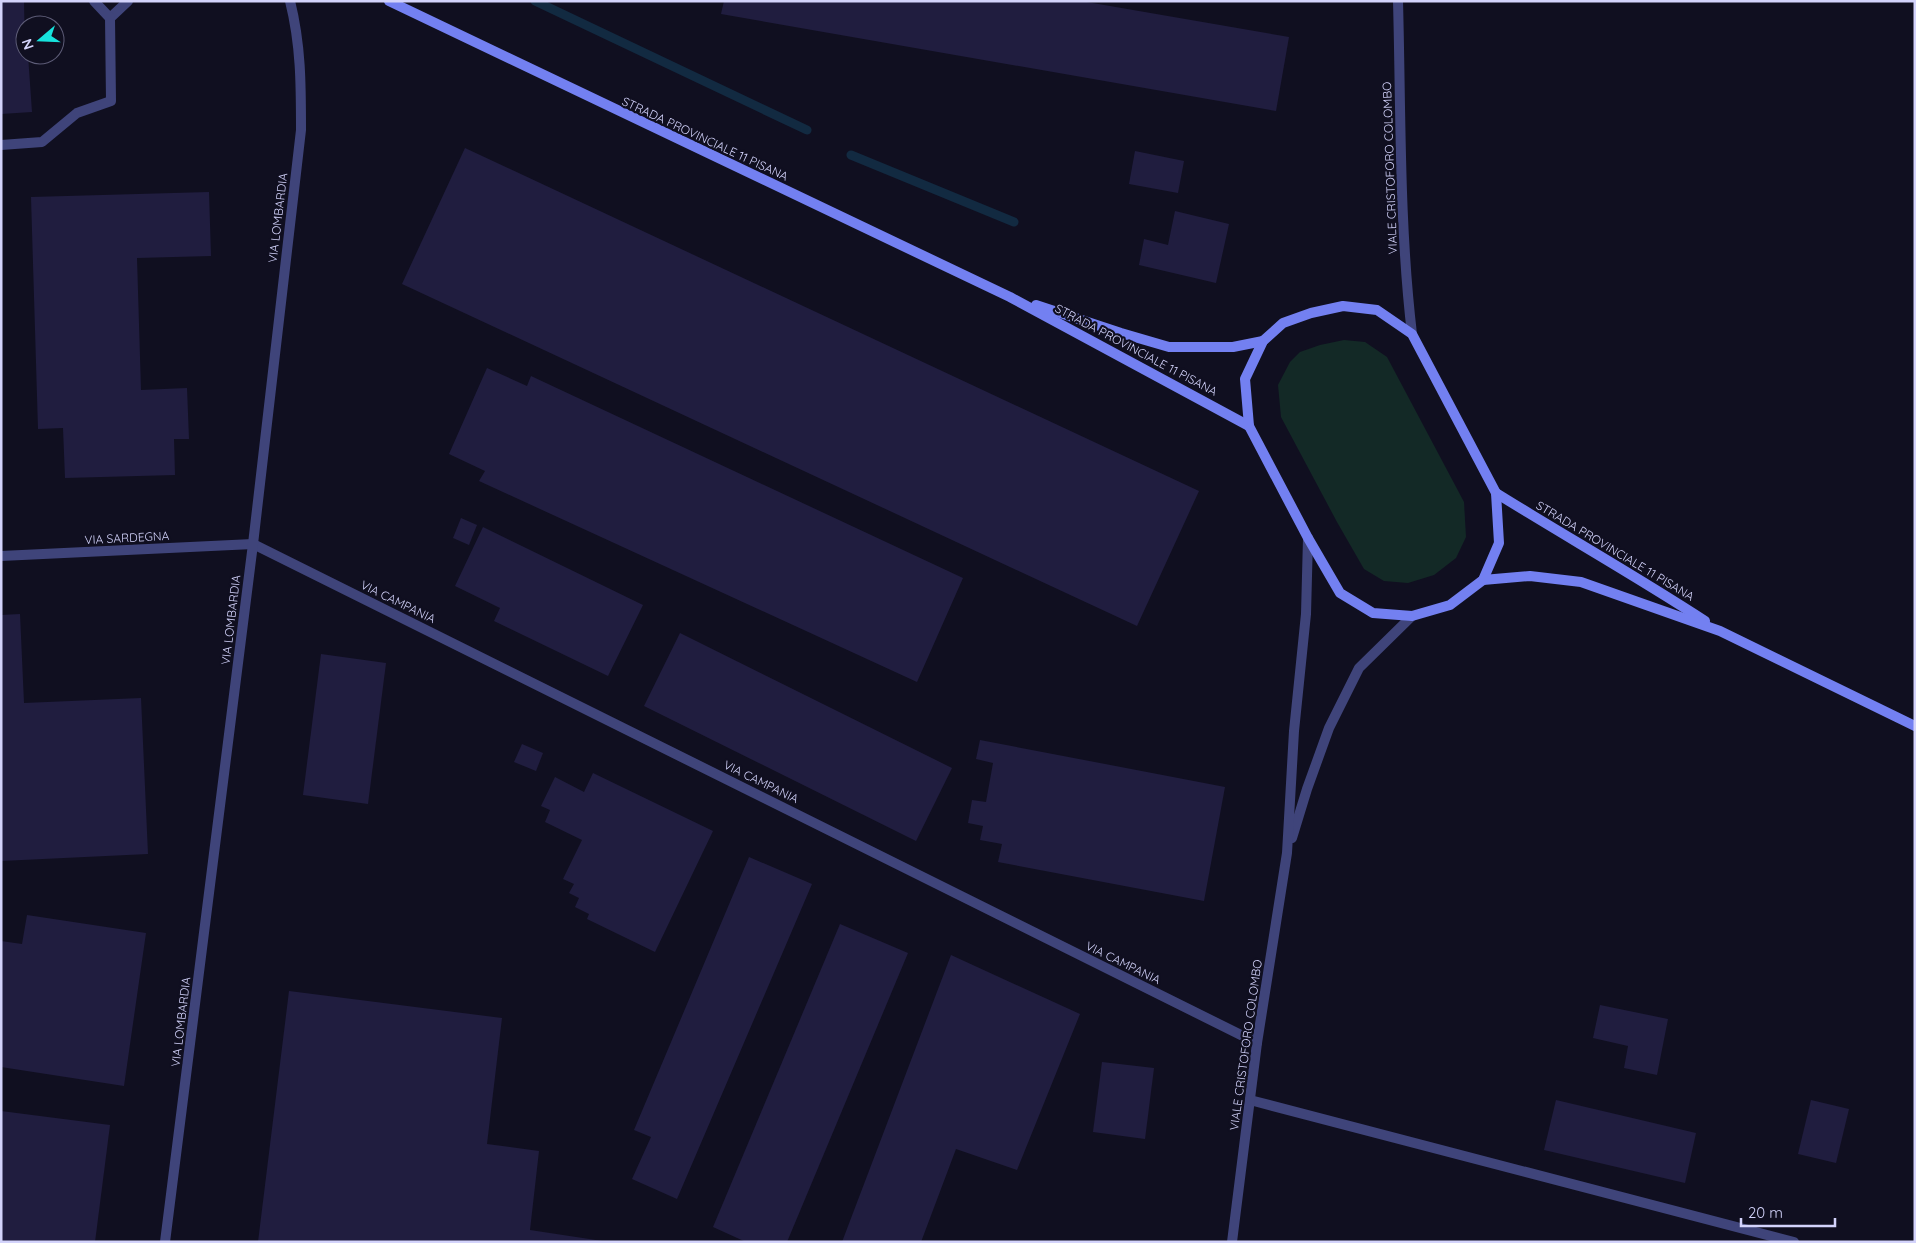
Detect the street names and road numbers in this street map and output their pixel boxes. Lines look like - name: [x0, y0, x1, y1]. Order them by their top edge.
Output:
- street label: VIALE CRISTOFORO COLOMBO: [1379, 81, 1400, 255]
- street label: STRADA PROVINCIALE 11 PISANA: [620, 93, 791, 184]
- street label: VIA LOMBARDIA: [265, 172, 290, 264]
- street label: STRADA PROVINCIALE 11 PISANA: [1053, 300, 1220, 399]
- street label: STRADA PROVINCIALE 11 PISANA: [1534, 497, 1697, 604]
- street label: VIA SARDEGNA: [84, 528, 170, 547]
- street label: VIA LOMBARDIA: [218, 574, 243, 666]
- street label: VIA CAMPANIA: [358, 577, 438, 626]
- street label: VIA CAMPANIA: [721, 757, 801, 806]
- street label: VIA CAMPANIA: [1083, 938, 1163, 987]
- street label: VIALE CRISTOFORO COLOMBO: [1226, 958, 1265, 1131]
- street label: VIA LOMBARDIA: [168, 976, 193, 1068]

